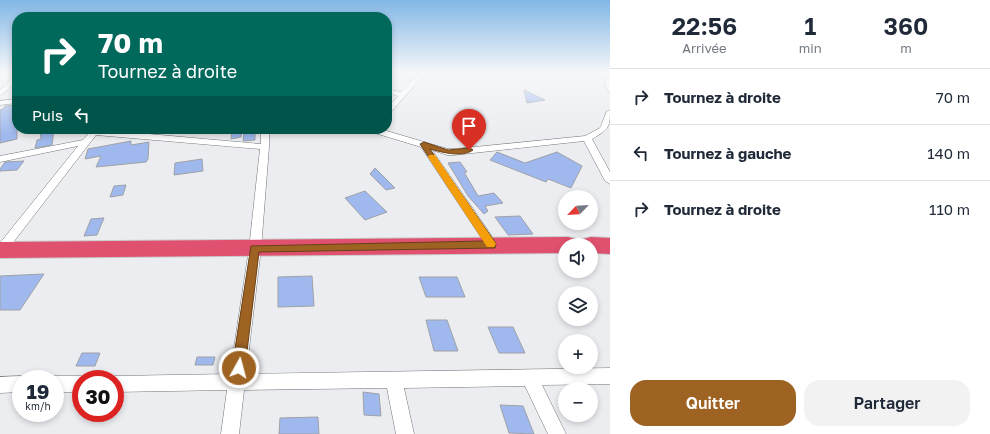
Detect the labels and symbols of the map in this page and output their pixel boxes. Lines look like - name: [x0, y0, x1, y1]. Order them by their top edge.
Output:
- pin: [452, 109, 486, 150]
- north arrow: [558, 190, 598, 230]
- position arrow: [218, 347, 260, 389]
- speed limit sign: 30: [72, 370, 124, 422]

